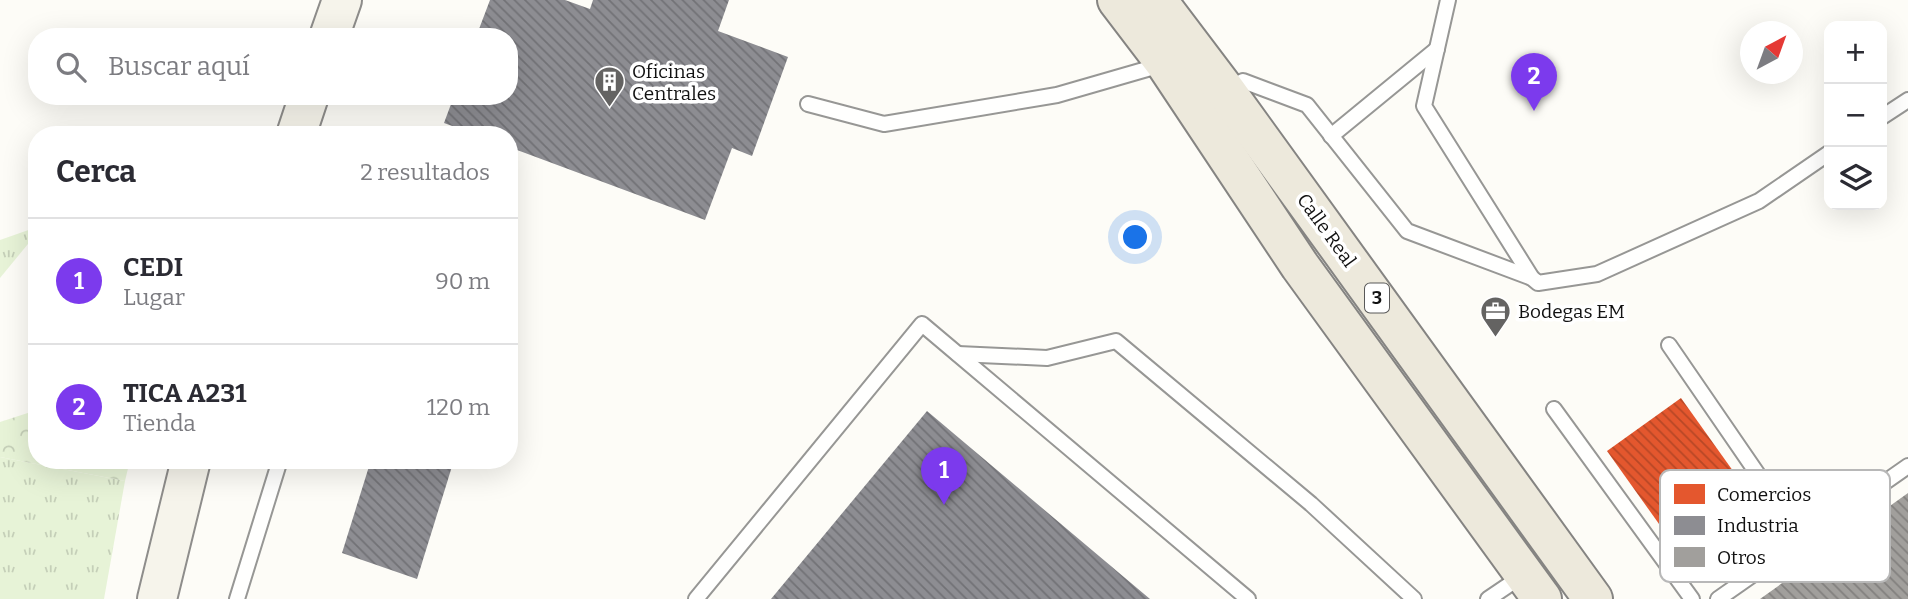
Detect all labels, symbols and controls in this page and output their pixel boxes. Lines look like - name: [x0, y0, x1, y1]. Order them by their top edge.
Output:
- north arrow: [1740, 21, 1803, 84]
- map controls: [1824, 21, 1887, 210]
- button: +: [1824, 21, 1887, 84]
- search box: [28, 28, 518, 105]
- icon: search: [52, 48, 90, 86]
- text: Buscar aquí: [108, 51, 250, 82]
- pin: 2: [1511, 53, 1557, 111]
- place label: Oficinas Centrales: [632, 60, 716, 105]
- building icon: Oficinas Centrales: [592, 65, 626, 109]
- button: −: [1824, 84, 1887, 147]
- button: layers: [1824, 147, 1887, 210]
- text: Cerca: [56, 154, 136, 190]
- text: 2 resultados: [360, 158, 490, 186]
- street label: Calle Real: [1292, 189, 1361, 272]
- your location: [1118, 220, 1152, 254]
- text: CEDI: [123, 252, 183, 283]
- text: 1: [74, 267, 84, 295]
- text: 90 m: [435, 267, 490, 295]
- text: Lugar: [123, 283, 185, 311]
- road number: 3: [1365, 284, 1389, 312]
- office icon: Bodegas EM: [1478, 294, 1512, 338]
- place label: Bodegas EM: [1518, 300, 1625, 323]
- text: TICA A231: [123, 378, 246, 409]
- text: 2: [73, 393, 85, 421]
- text: 120 m: [427, 393, 490, 421]
- text: Tienda: [123, 409, 196, 437]
- pin: 1: [921, 447, 967, 505]
- legend: [1660, 470, 1890, 582]
- text: Comercios: [1717, 483, 1811, 506]
- text: Industria: [1717, 514, 1799, 537]
- text: Otros: [1717, 546, 1766, 569]

